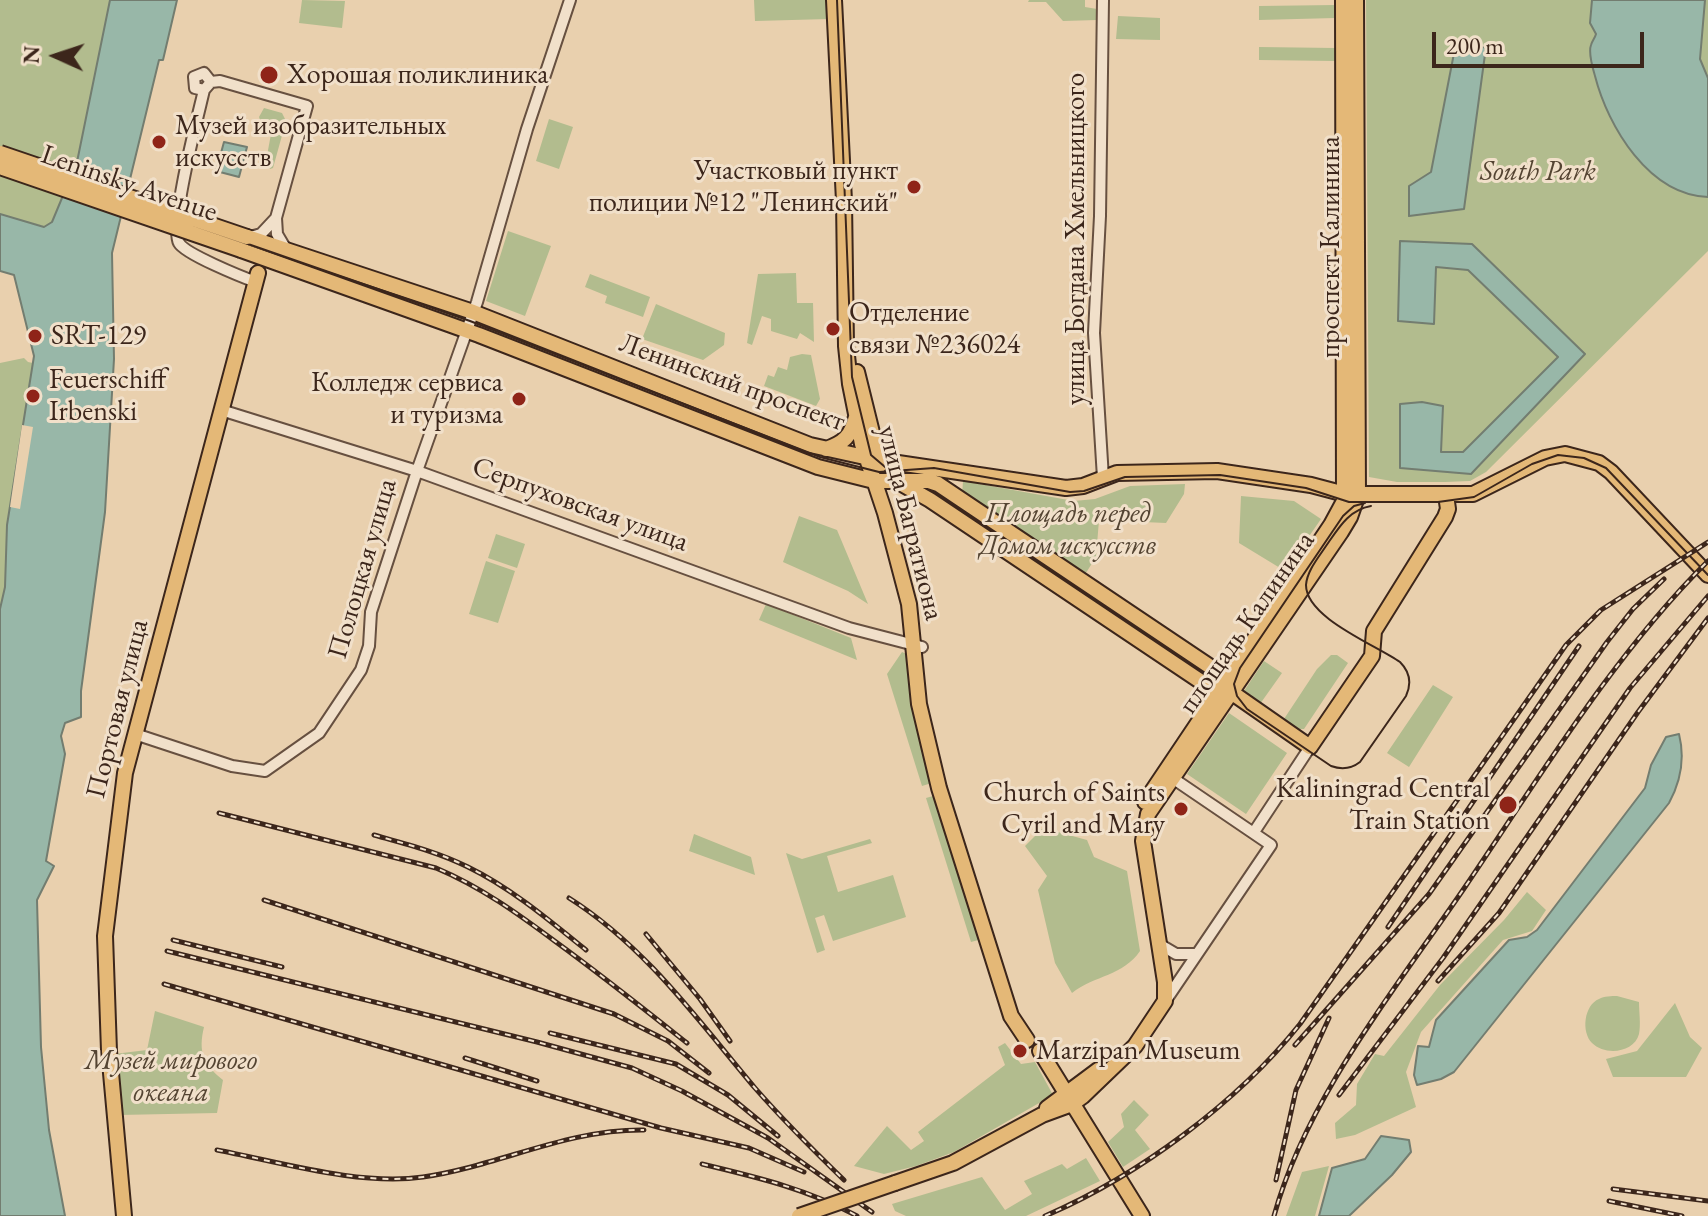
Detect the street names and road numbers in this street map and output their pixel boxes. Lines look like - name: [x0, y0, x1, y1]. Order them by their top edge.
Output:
- street label: улица Богдана Хмельницкого: [1059, 73, 1093, 405]
- street label: проспект Калинина: [1314, 136, 1348, 358]
- street label: Leninsky Avenue: [36, 138, 222, 230]
- street label: Ленинский проспект: [615, 327, 849, 439]
- street label: улица Багратиона: [870, 422, 950, 624]
- street label: Серпуховская улица: [467, 450, 693, 560]
- street label: Полоцкая улица: [321, 475, 405, 663]
- street label: площадь Калинина: [1172, 525, 1322, 721]
- street label: Портовая улица: [80, 616, 156, 802]

